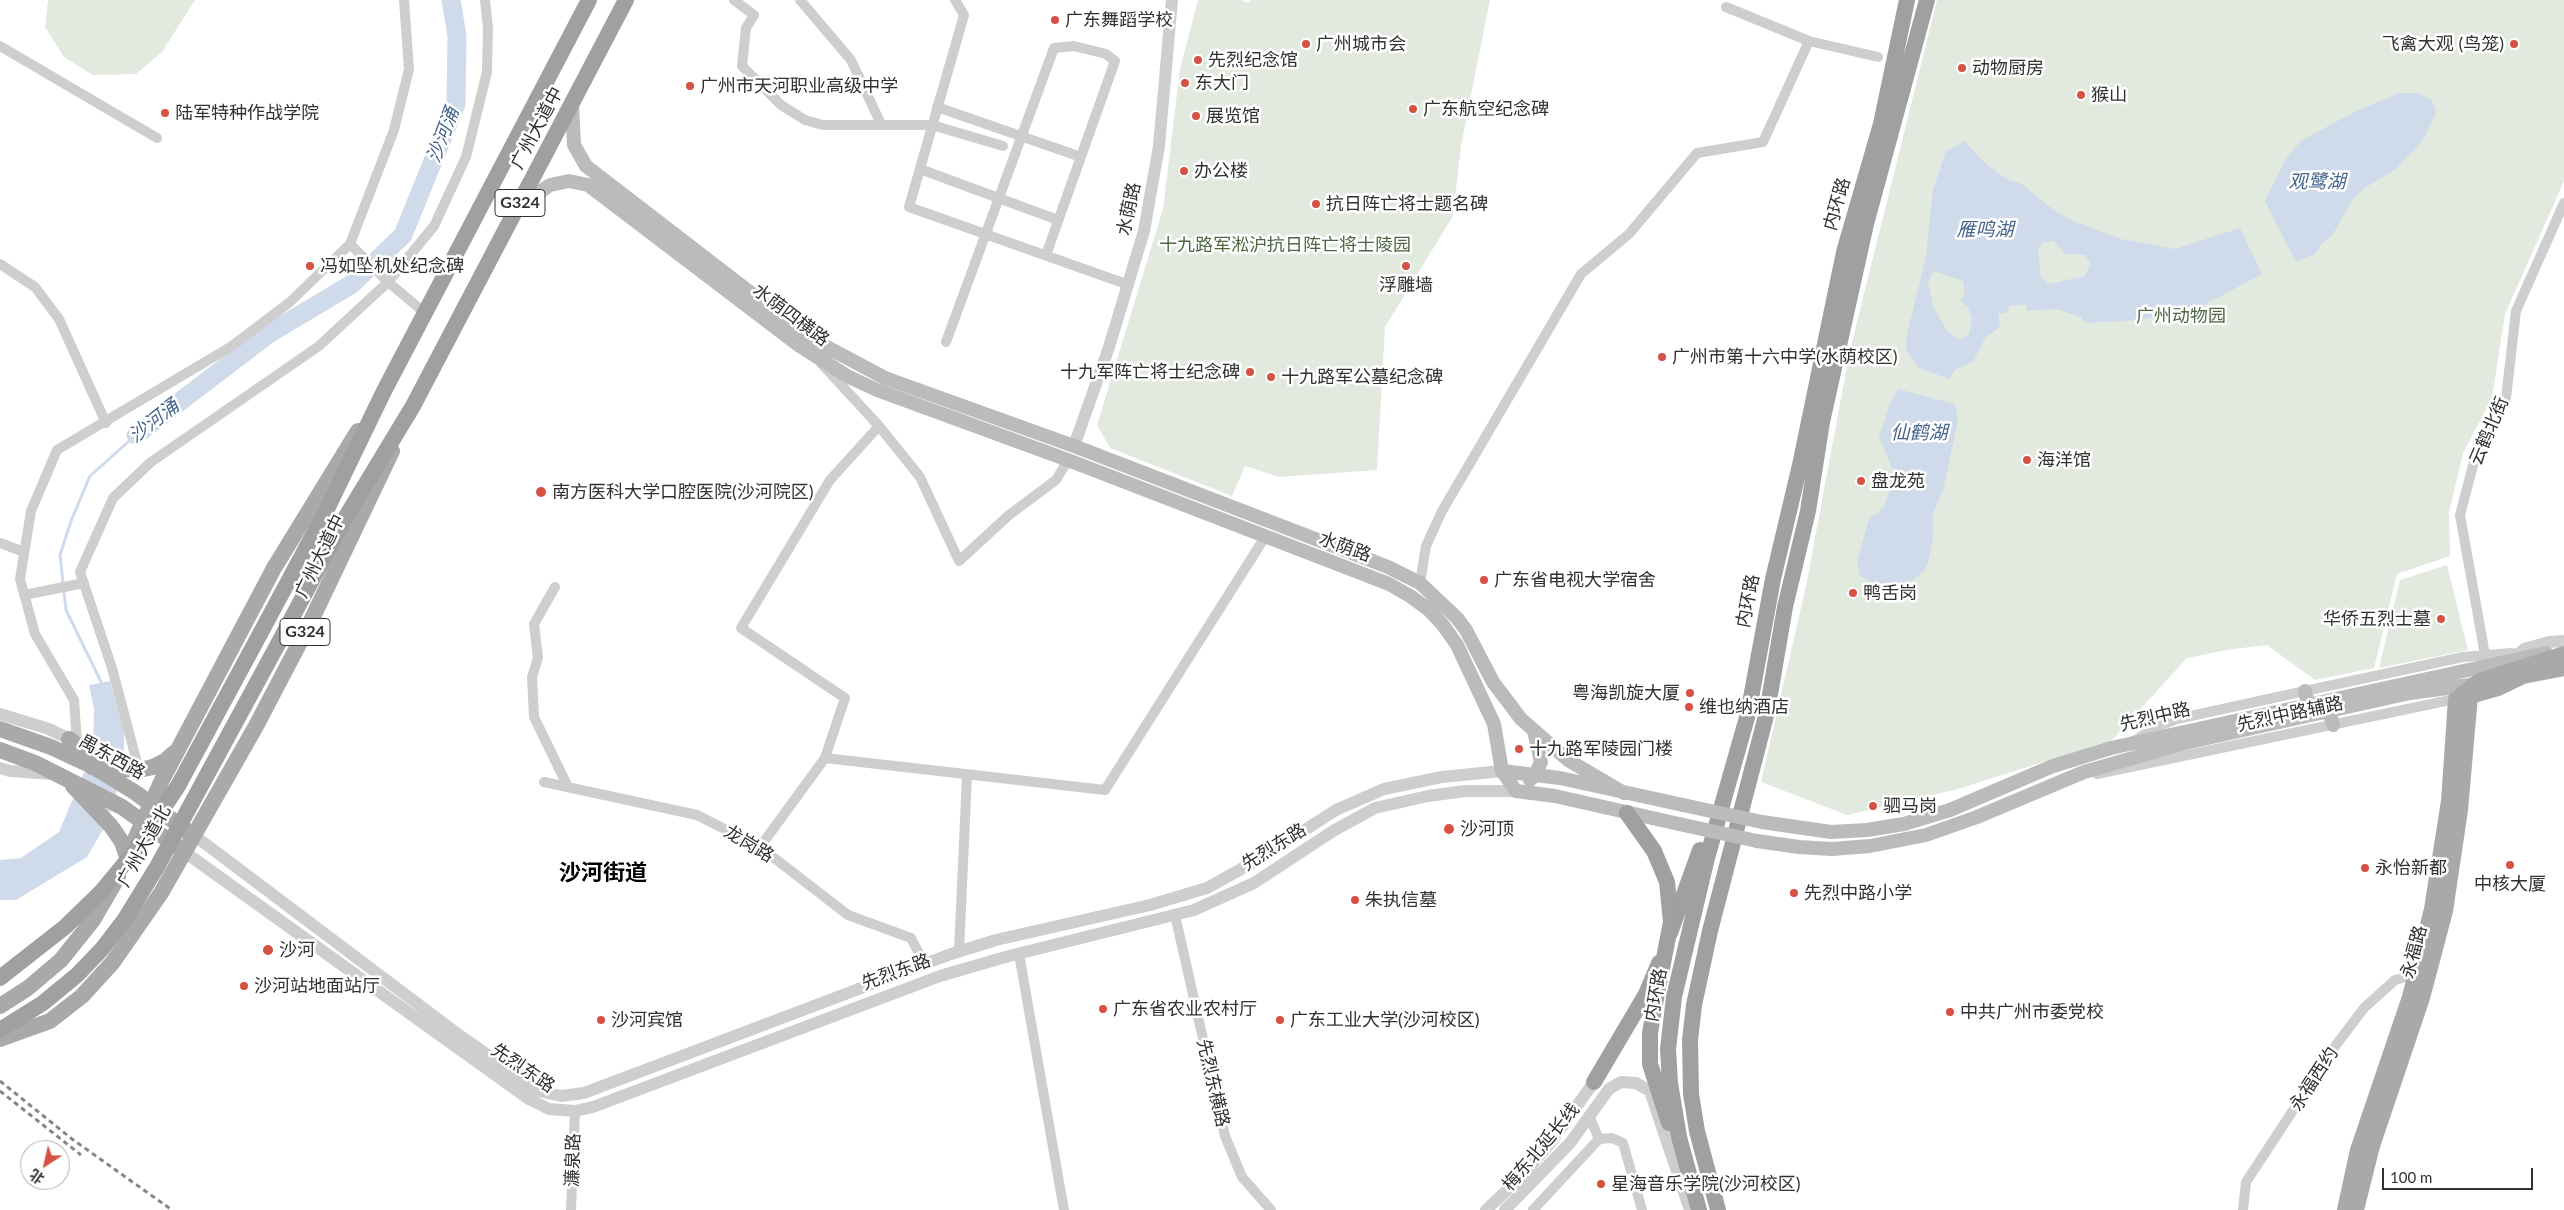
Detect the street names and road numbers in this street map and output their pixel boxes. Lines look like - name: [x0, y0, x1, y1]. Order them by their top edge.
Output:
- street label: 广州大道中: [506, 83, 568, 173]
- street label: 内环路: [1819, 175, 1855, 233]
- street label: 水荫路: [1113, 180, 1145, 238]
- road number: G324: [495, 190, 545, 217]
- street label: 水荫四横路: [749, 279, 833, 351]
- street label: 云鹤北街: [2465, 394, 2513, 468]
- street label: 广州大道中: [291, 511, 349, 601]
- street label: 水荫路: [1316, 528, 1374, 566]
- street label: 内环路: [1732, 572, 1764, 630]
- road number: G324: [280, 618, 330, 646]
- street label: 先烈中路辅路: [2235, 692, 2345, 736]
- street label: 先烈中路: [2117, 698, 2193, 736]
- street label: 禺东西路: [75, 730, 149, 784]
- street label: 广州大道北: [113, 801, 175, 891]
- street label: 先烈东路: [1238, 819, 1310, 875]
- street label: 龙岗路: [720, 821, 778, 867]
- street label: 永福路: [2397, 923, 2431, 981]
- street label: 先烈东路: [858, 950, 934, 994]
- street label: 内环路: [1641, 967, 1671, 1023]
- street label: 先烈东横路: [1192, 1037, 1234, 1129]
- street label: 先烈东路: [487, 1039, 559, 1097]
- street label: 永福西约: [2285, 1043, 2343, 1115]
- street label: 梅东北延长线: [1498, 1099, 1584, 1195]
- street label: 濂泉路: [561, 1133, 585, 1187]

